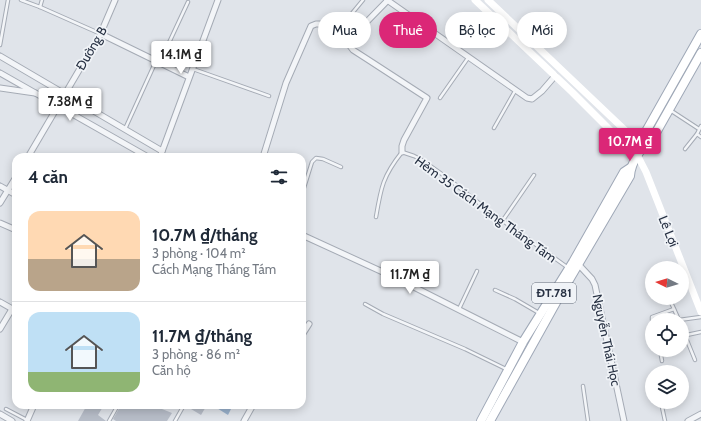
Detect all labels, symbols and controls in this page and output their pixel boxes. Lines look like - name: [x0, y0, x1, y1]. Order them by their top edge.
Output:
- chip: Mua: [318, 12, 371, 48]
- chip: Thuê: [379, 12, 437, 48]
- chip: Bộ lọc: [445, 12, 509, 48]
- chip: Mới: [517, 12, 567, 48]
- street label: Đường B: [72, 23, 110, 73]
- pin: 14.1M ₫: [144, 41, 218, 75]
- text: 14.1M ₫: [160, 46, 202, 62]
- pin: 7.38M ₫: [33, 88, 107, 122]
- text: 7.38M ₫: [47, 93, 93, 109]
- pin: 10.7M ₫: [593, 128, 667, 162]
- text: 10.7M ₫: [608, 133, 652, 149]
- street label: Hẻm 35 Cách Mạng Tháng Tám: [412, 152, 560, 266]
- icon: filters: [268, 166, 290, 188]
- text: 4 căn: [28, 167, 68, 187]
- street label: Lê Lợi: [656, 213, 682, 249]
- text: 10.7M ₫/tháng: [152, 225, 258, 245]
- icon: home: [60, 227, 108, 275]
- text: 3 phòng · 104 m²: [152, 245, 246, 261]
- text: Cách Mạng Tháng Tám: [152, 261, 276, 277]
- pin: 11.7M ₫: [373, 261, 447, 295]
- north arrow: [645, 261, 689, 305]
- map controls: [645, 261, 689, 409]
- text: 11.7M ₫: [390, 266, 430, 282]
- road number: ĐT.781: [532, 283, 576, 303]
- street label: Nguyễn Thái Học: [589, 293, 625, 387]
- button: locate: [645, 313, 689, 357]
- text: 11.7M ₫/tháng: [152, 326, 252, 346]
- icon: home: [60, 328, 108, 376]
- text: 3 phòng · 86 m²: [152, 346, 240, 362]
- text: Căn hộ: [152, 362, 191, 378]
- button: layers: [645, 365, 689, 409]

